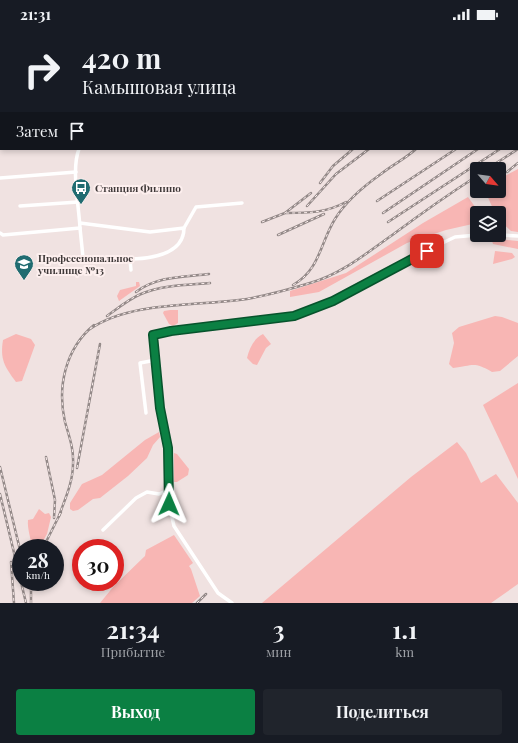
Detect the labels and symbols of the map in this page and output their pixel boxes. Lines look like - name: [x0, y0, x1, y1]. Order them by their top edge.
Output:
- north arrow: [470, 162, 506, 198]
- bus stop icon: Станция Филино: [70, 177, 92, 205]
- place label: Станция Филино: [95, 181, 181, 195]
- pin: [410, 234, 444, 268]
- place label: Профессиональное училище №13: [37, 251, 133, 277]
- school or university icon: Профессиональное училище №13: [13, 253, 35, 281]
- position arrow: [148, 483, 190, 525]
- speed limit sign: 30: [72, 539, 124, 591]

